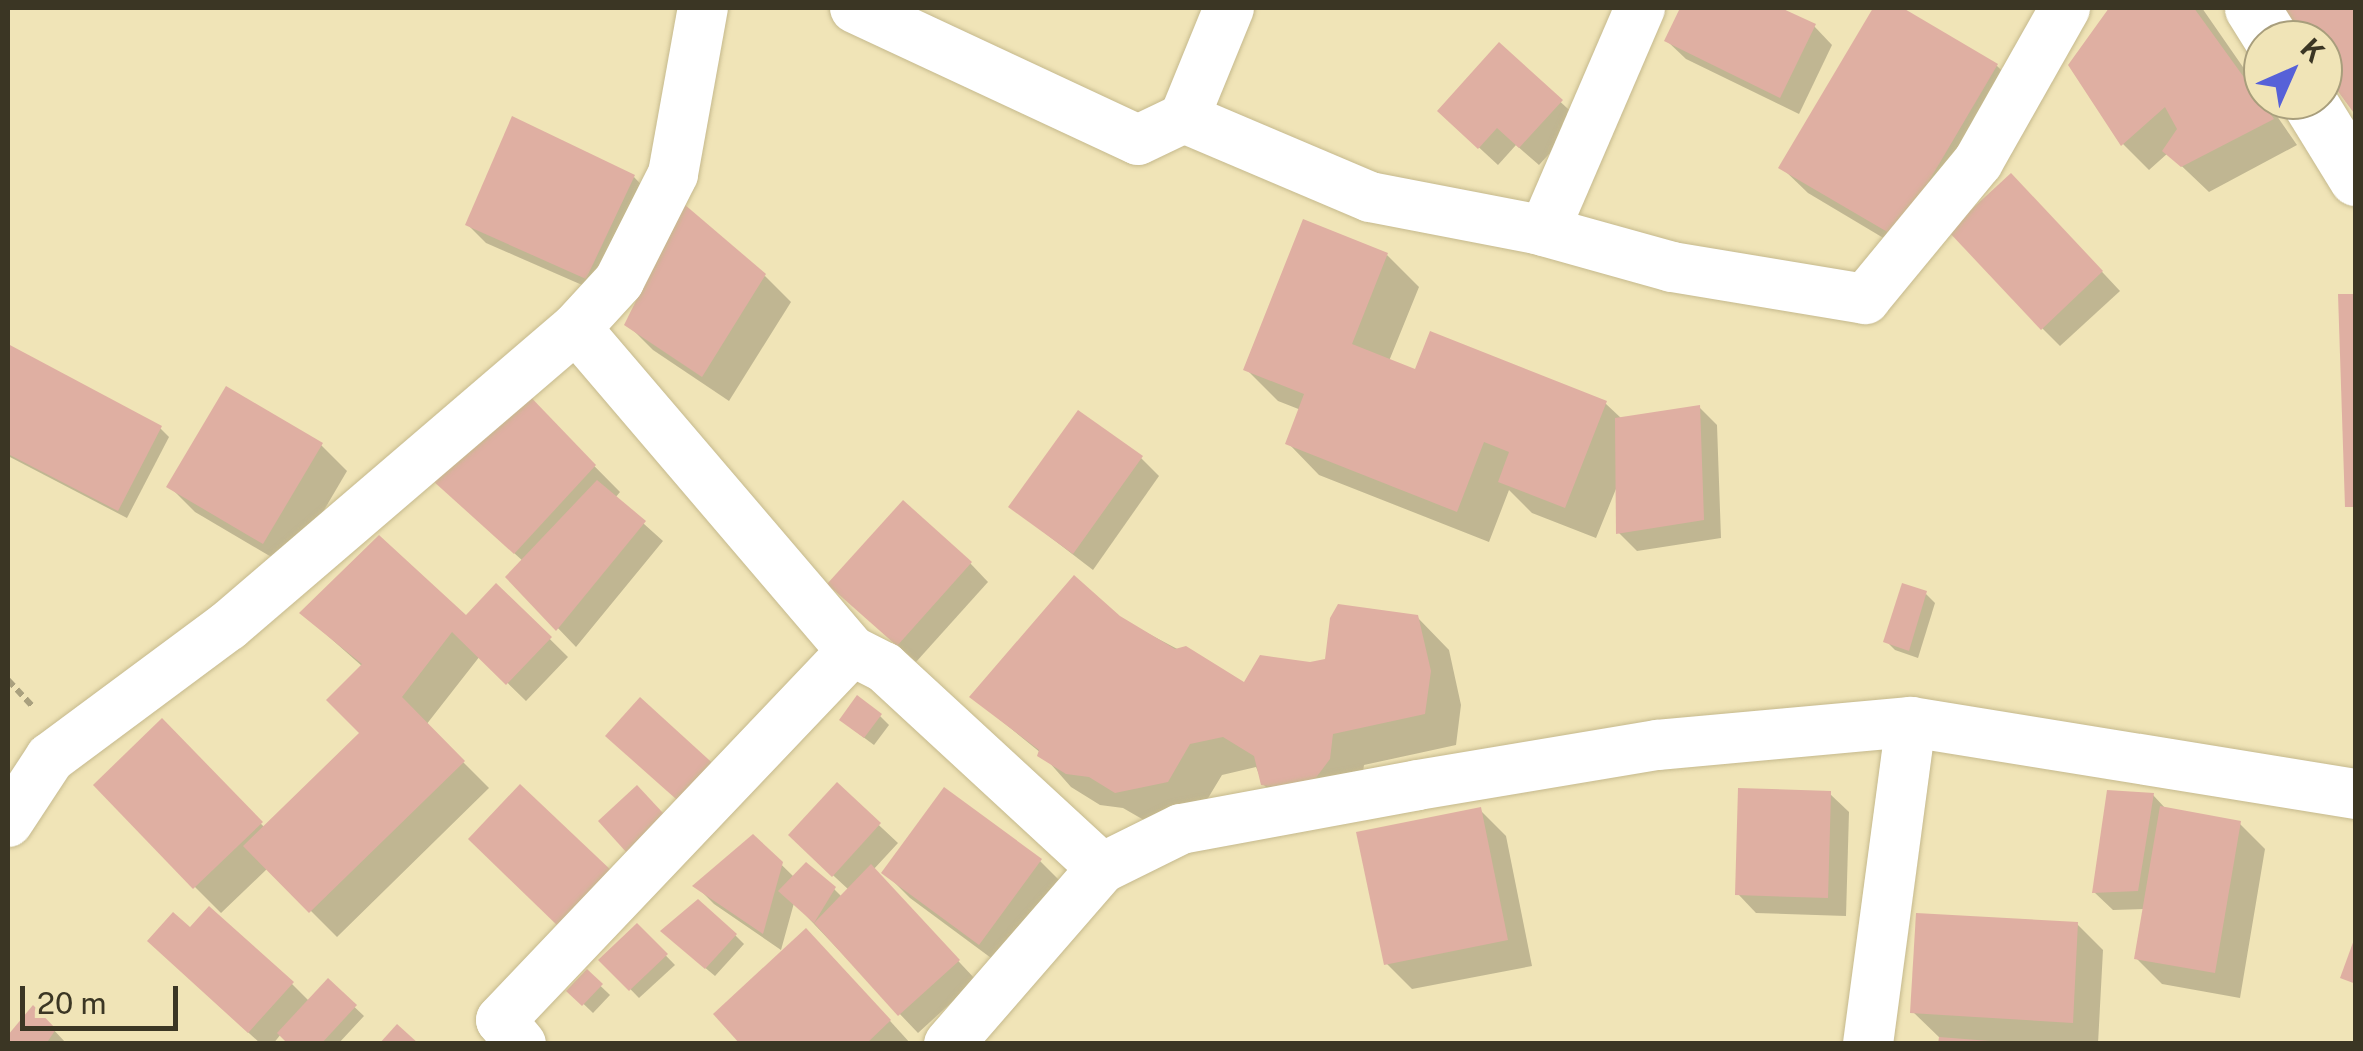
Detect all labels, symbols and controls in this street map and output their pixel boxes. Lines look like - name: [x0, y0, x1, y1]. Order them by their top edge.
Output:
- north arrow: [2243, 20, 2343, 120]
- text: K: [2294, 31, 2332, 69]
- scale bar: [25, 966, 182, 1028]
- text: 20 m: [37, 985, 106, 1021]

